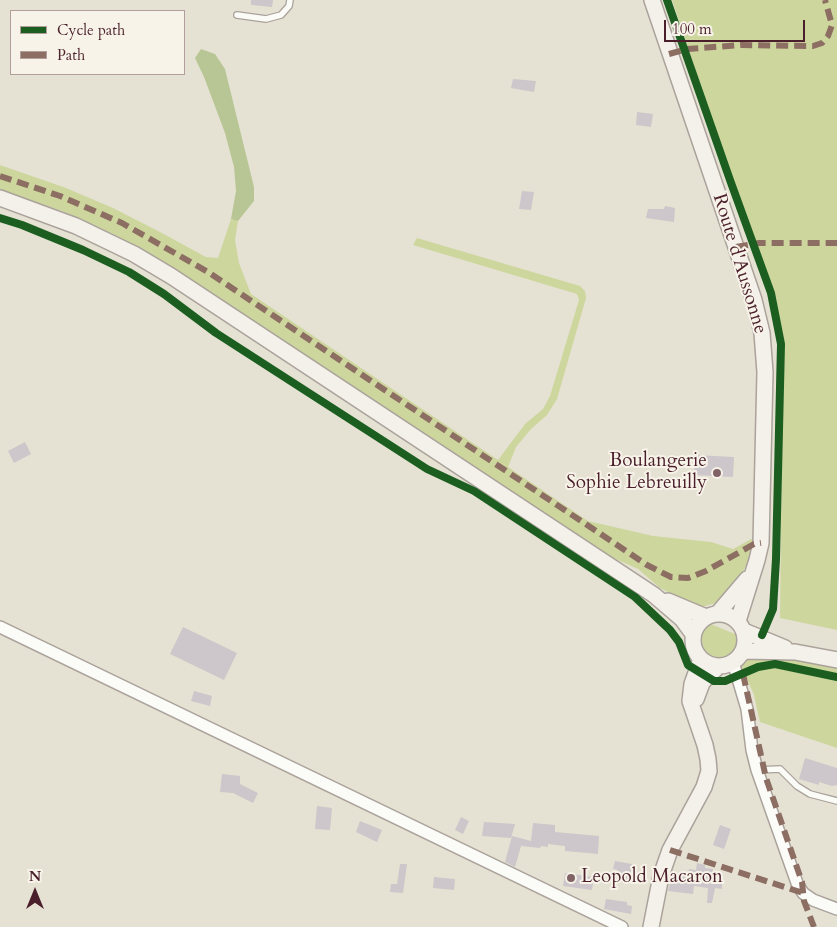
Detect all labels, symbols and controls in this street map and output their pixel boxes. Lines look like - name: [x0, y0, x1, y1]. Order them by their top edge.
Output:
- legend: [10, 10, 185, 75]
- scale bar: [667, 10, 808, 42]
- text: 100 m: [672, 19, 712, 39]
- text: Cycle path: [57, 20, 125, 40]
- text: Path: [57, 45, 85, 65]
- street label: Route d'Aussonne: [707, 191, 771, 337]
- place label: Boulangerie Sophie Lebreuilly: [566, 451, 707, 495]
- marker: Boulangerie Sophie Lebreuilly: [711, 467, 723, 479]
- north arrow: [10, 867, 60, 917]
- text: N: [29, 867, 41, 886]
- place label: Leopold Macaron: [581, 867, 723, 889]
- marker: Leopold Macaron: [565, 872, 577, 884]

